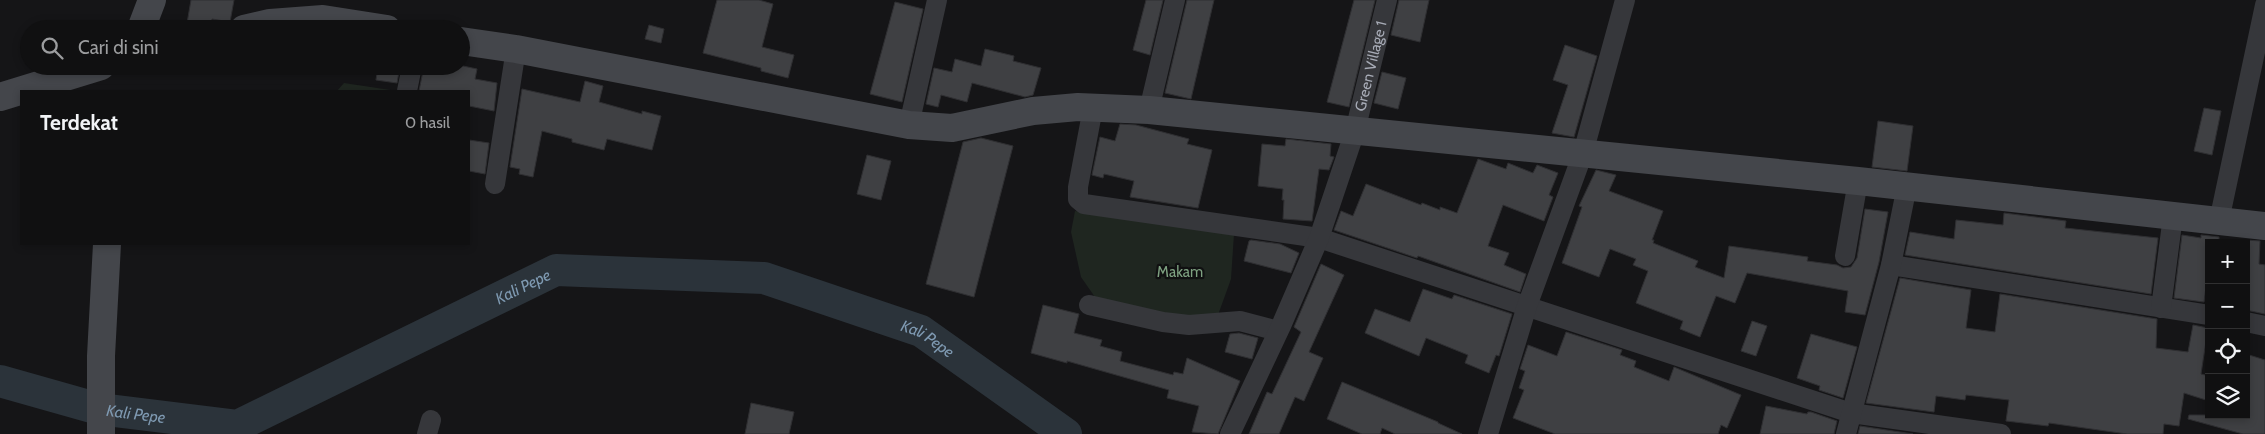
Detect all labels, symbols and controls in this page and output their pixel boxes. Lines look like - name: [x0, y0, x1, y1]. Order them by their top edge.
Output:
- street label: Green Village 1: [1351, 19, 1391, 113]
- search box: [20, 20, 470, 75]
- icon: search: [38, 34, 66, 62]
- text: Cari di sini: [78, 36, 159, 59]
- text: Terdekat: [40, 110, 118, 135]
- text: 0 hasil: [405, 113, 450, 132]
- map controls: [2205, 239, 2250, 419]
- button: +: [2205, 239, 2250, 284]
- park label: Makam: [1157, 263, 1203, 281]
- water label: Kali Pepe: [492, 265, 554, 308]
- button: −: [2205, 284, 2250, 329]
- water label: Kali Pepe: [898, 316, 958, 362]
- button: locate: [2205, 329, 2250, 374]
- button: layers: [2205, 374, 2250, 419]
- water label: Kali Pepe: [105, 401, 166, 427]

